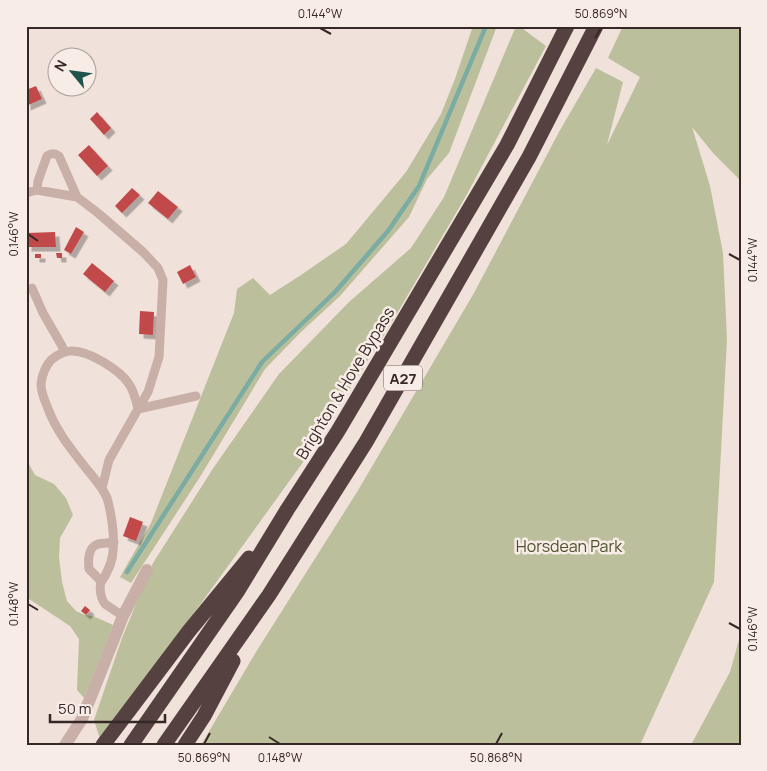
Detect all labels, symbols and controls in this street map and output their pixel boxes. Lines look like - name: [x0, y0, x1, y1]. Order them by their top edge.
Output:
- text: 0.144°W: [298, 5, 343, 22]
- text: 50.869°N: [575, 5, 627, 22]
- north arrow: [48, 48, 98, 98]
- text: N: [49, 56, 71, 74]
- text: 0.146°W: [5, 211, 22, 256]
- text: 0.144°W: [744, 237, 761, 282]
- street label: Brighton & Hove Bypass: [291, 303, 399, 463]
- road number: A27: [384, 366, 422, 390]
- park label: Horsdean Park: [516, 535, 623, 557]
- text: 0.148°W: [5, 581, 22, 626]
- text: 0.146°W: [744, 606, 761, 651]
- scale bar: [50, 691, 165, 723]
- text: 50 m: [58, 698, 92, 719]
- text: 50.869°N: [178, 749, 230, 766]
- text: 0.148°W: [258, 749, 303, 766]
- text: 50.868°N: [470, 749, 522, 766]

